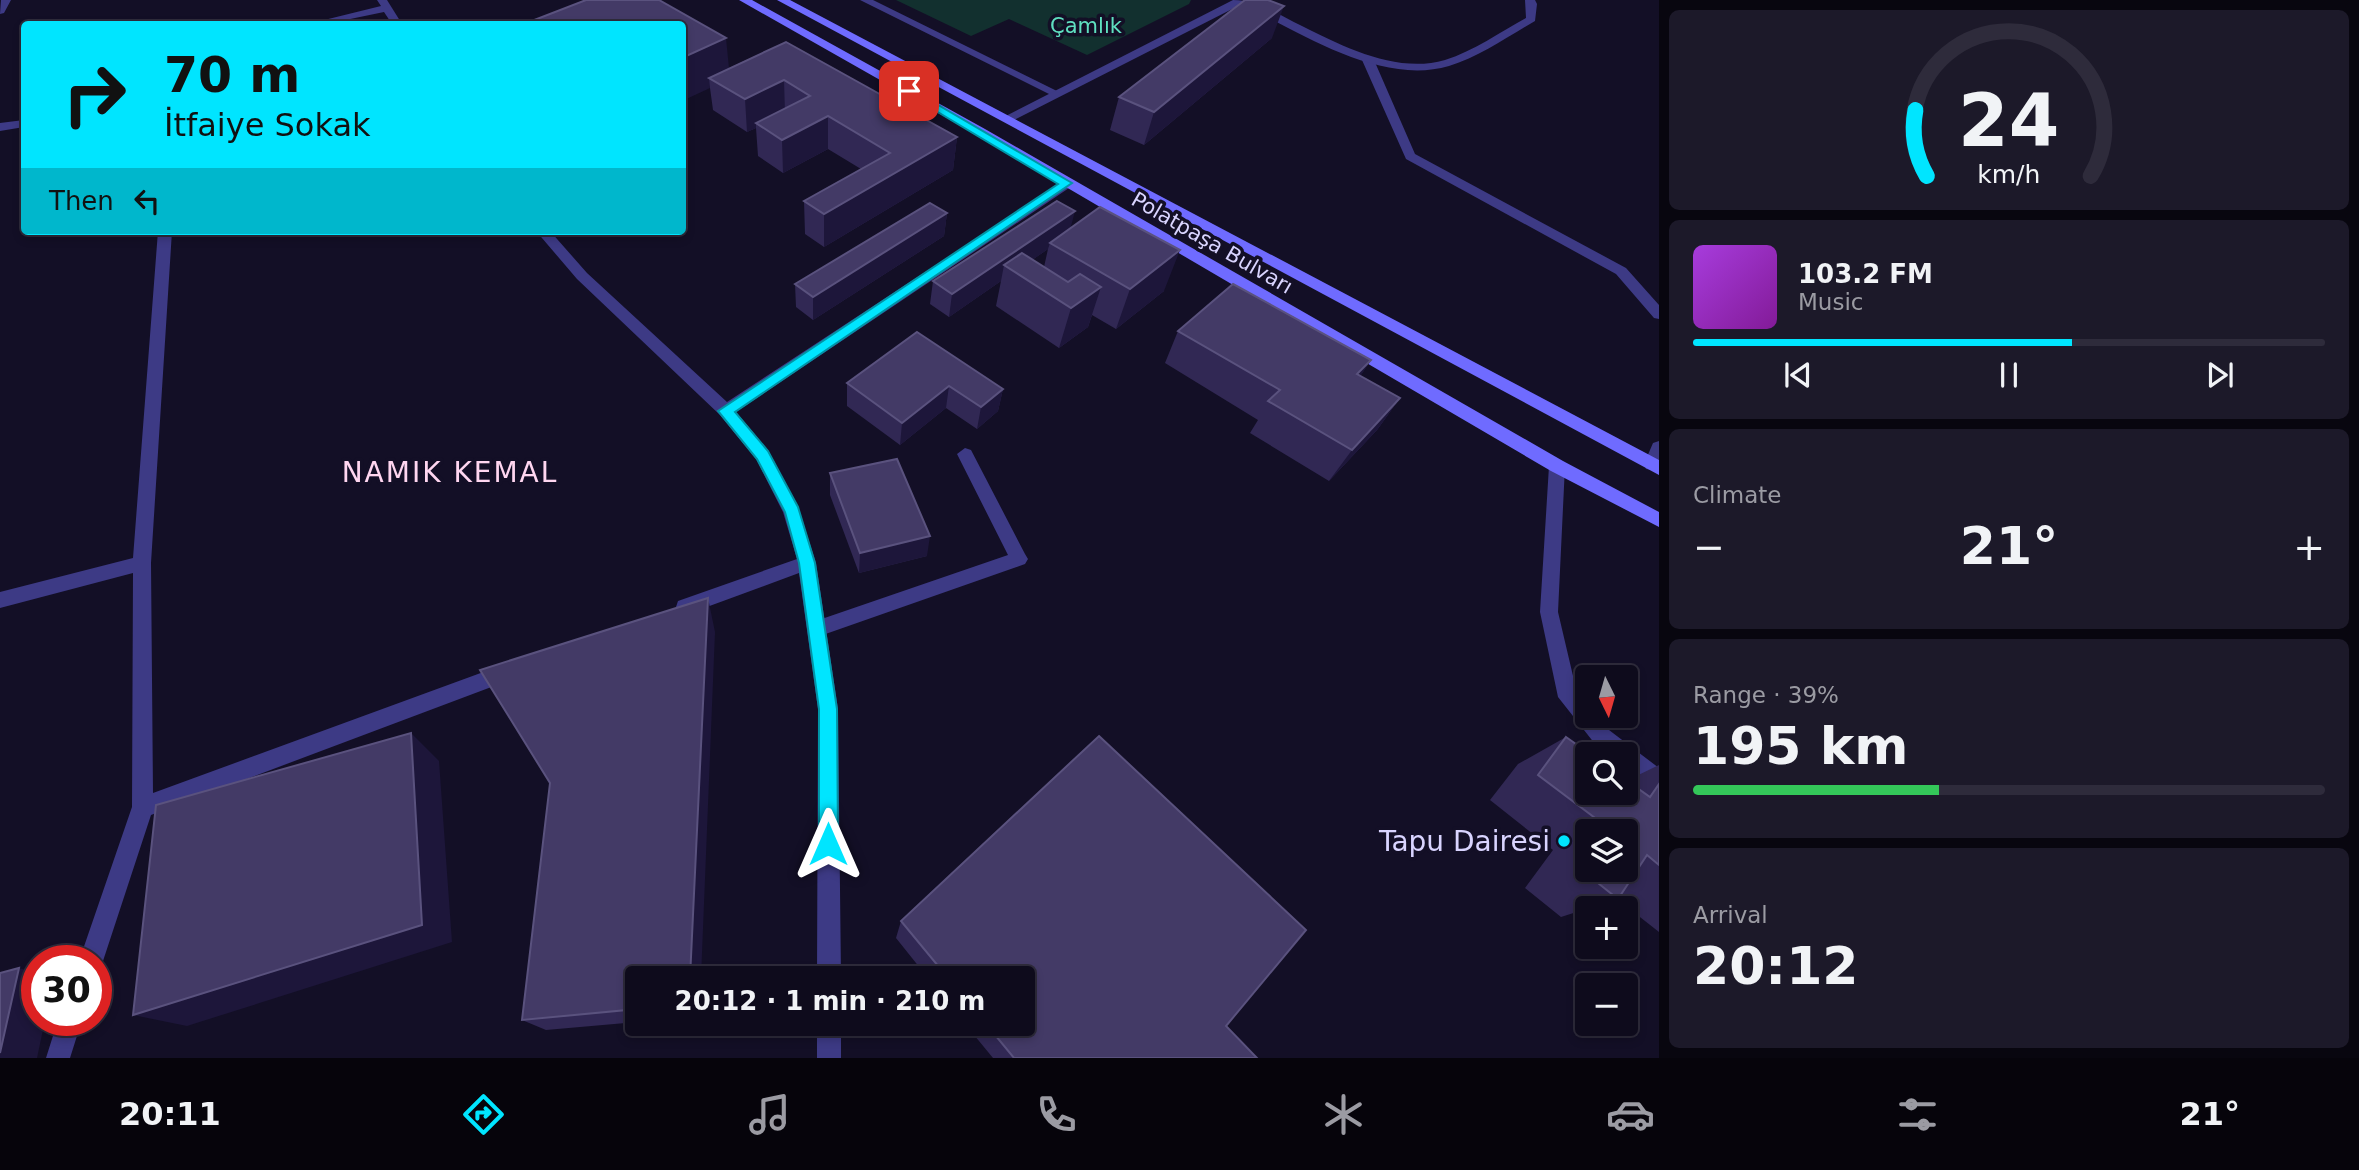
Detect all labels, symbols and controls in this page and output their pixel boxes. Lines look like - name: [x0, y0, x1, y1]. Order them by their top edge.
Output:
- park label: Çamlık: [1050, 14, 1123, 38]
- text: 70 m: [164, 47, 300, 104]
- icon: right: [49, 49, 140, 140]
- pin: [879, 61, 939, 121]
- icon: arrive: [890, 72, 928, 110]
- text: 24: [1958, 78, 2060, 163]
- text: İtfaiye Sokak: [164, 106, 371, 144]
- text: km/h: [1977, 160, 2041, 189]
- icon: left: [128, 182, 166, 220]
- text: Then: [49, 186, 114, 216]
- street label: Polatpaşa Bulvarı: [1127, 187, 1297, 299]
- text: 103.2 FM: [1798, 259, 1933, 289]
- text: Music: [1798, 289, 1863, 315]
- icon: previous: [1779, 356, 1817, 394]
- icon: pause: [1990, 356, 2028, 394]
- icon: next: [2201, 356, 2239, 394]
- district label: NAMIK KEMAL: [342, 456, 558, 489]
- text: Climate: [1693, 482, 1782, 508]
- text: 21°: [1960, 516, 2058, 576]
- text: −: [1693, 525, 1725, 569]
- text: +: [2293, 525, 2325, 569]
- north arrow: [1575, 665, 1638, 728]
- map controls: [1575, 665, 1638, 1036]
- text: Range · 39%: [1693, 682, 1839, 708]
- text: 195 km: [1693, 716, 1908, 776]
- button: search: [1575, 742, 1638, 805]
- position arrow: [791, 807, 865, 881]
- button: layers: [1575, 819, 1638, 882]
- place label: Tapu Dairesi: [1378, 825, 1550, 858]
- marker: Tapu Dairesi: [1556, 833, 1572, 849]
- button: +: [1575, 896, 1638, 959]
- text: Arrival: [1693, 902, 1768, 928]
- text: 20:12: [1693, 936, 1859, 996]
- speed limit sign: 30: [21, 945, 112, 1036]
- button: −: [1575, 973, 1638, 1036]
- text: 20:12 · 1 min · 210 m: [675, 986, 985, 1016]
- icon: directions: [459, 1090, 508, 1139]
- icon: music: [745, 1090, 794, 1139]
- icon: phone: [1032, 1090, 1081, 1139]
- icon: climate: [1319, 1090, 1368, 1139]
- icon: car: [1606, 1090, 1655, 1139]
- icon: filters: [1893, 1090, 1942, 1139]
- text: 20:11: [119, 1095, 221, 1133]
- text: 21°: [2179, 1095, 2240, 1133]

